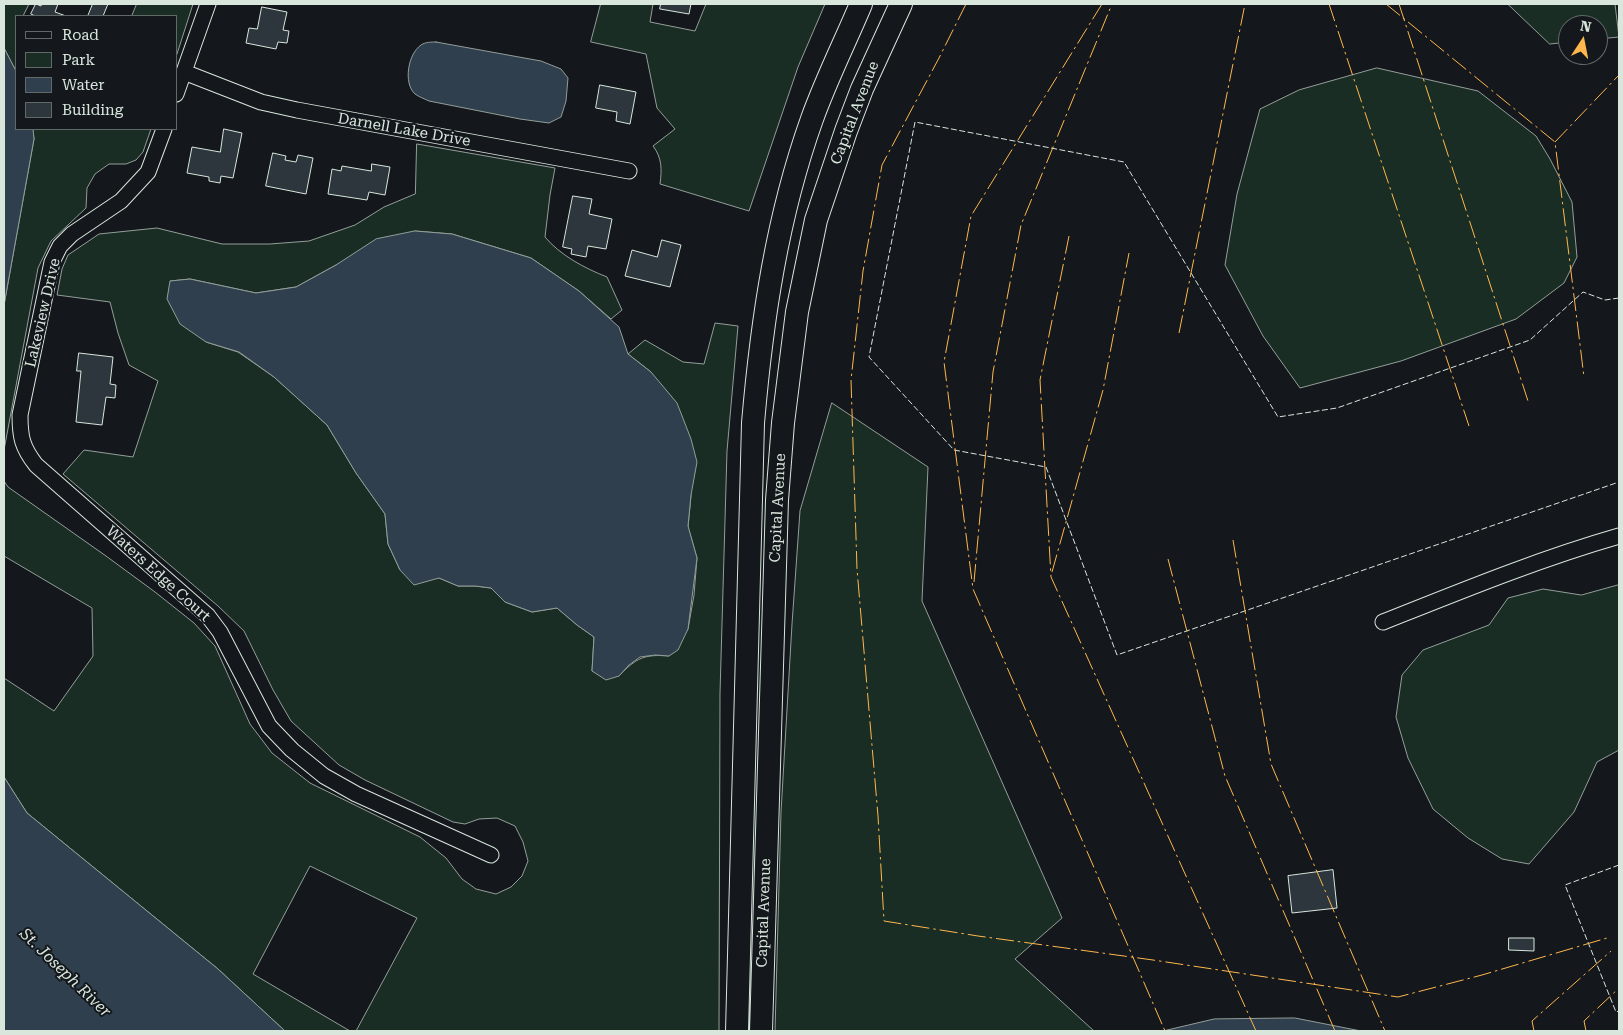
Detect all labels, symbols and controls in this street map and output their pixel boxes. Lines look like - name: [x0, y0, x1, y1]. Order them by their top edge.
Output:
- legend: [15, 15, 178, 130]
- north arrow: [1558, 15, 1608, 65]
- text: N: [1579, 17, 1592, 35]
- text: Road: [62, 26, 99, 44]
- text: Park: [62, 51, 95, 69]
- street label: Capital Avenue: [827, 59, 883, 167]
- text: Water: [62, 76, 104, 94]
- text: Building: [62, 101, 123, 119]
- street label: Darnell Lake Drive: [336, 109, 472, 151]
- street label: Lakeview Drive: [22, 257, 64, 369]
- street label: Capital Avenue: [766, 453, 790, 563]
- street label: Waters Edge Court: [102, 522, 214, 626]
- street label: Capital Avenue: [753, 858, 775, 968]
- water label: St. Joseph River: [15, 925, 115, 1021]

